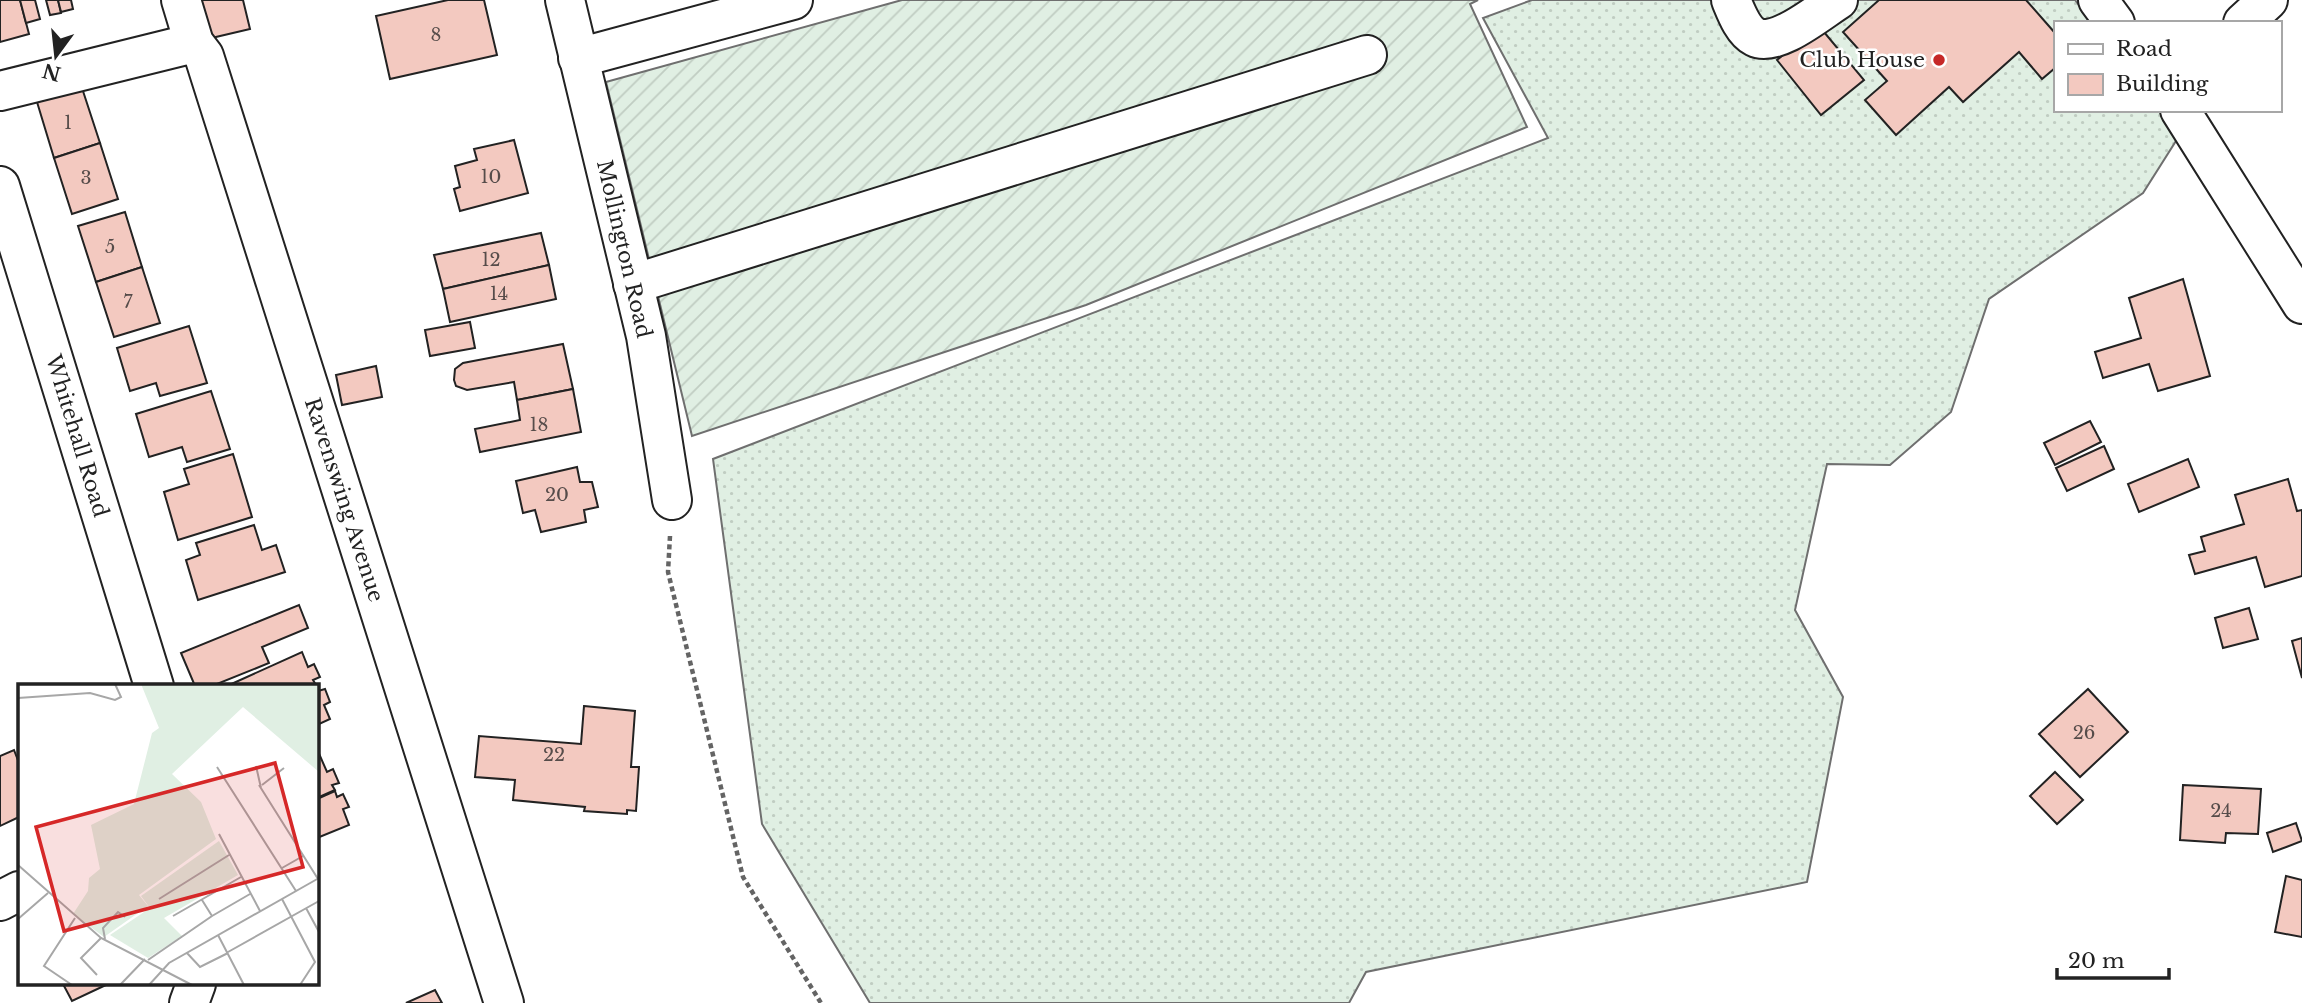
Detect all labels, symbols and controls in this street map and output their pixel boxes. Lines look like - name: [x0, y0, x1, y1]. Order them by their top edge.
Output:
- north arrow: [21, 21, 91, 91]
- legend: [2054, 21, 2281, 112]
- house number: 8: [431, 24, 441, 46]
- text: Road: [2116, 36, 2172, 62]
- place label: Club House: [1799, 47, 1925, 73]
- marker: Club House: [1931, 52, 1947, 68]
- text: N: [40, 58, 63, 85]
- text: Building: [2116, 71, 2209, 97]
- house number: 1: [64, 112, 72, 134]
- street label: Mollington Road: [591, 157, 657, 341]
- house number: 10: [481, 166, 501, 188]
- house number: 3: [80, 167, 92, 189]
- house number: 5: [105, 236, 115, 258]
- house number: 12: [481, 249, 501, 271]
- house number: 14: [490, 283, 508, 305]
- house number: 7: [123, 291, 133, 313]
- street label: Whitehall Road: [40, 351, 114, 520]
- street label: Ravenswing Avenue: [299, 395, 389, 605]
- house number: 18: [530, 414, 548, 436]
- house number: 20: [545, 484, 569, 506]
- inset map: [18, 684, 318, 986]
- house number: 26: [2073, 722, 2095, 744]
- house number: 22: [543, 744, 565, 766]
- house number: 24: [2210, 800, 2232, 822]
- scale bar: [2057, 936, 2169, 980]
- text: 20 m: [2068, 948, 2125, 974]

